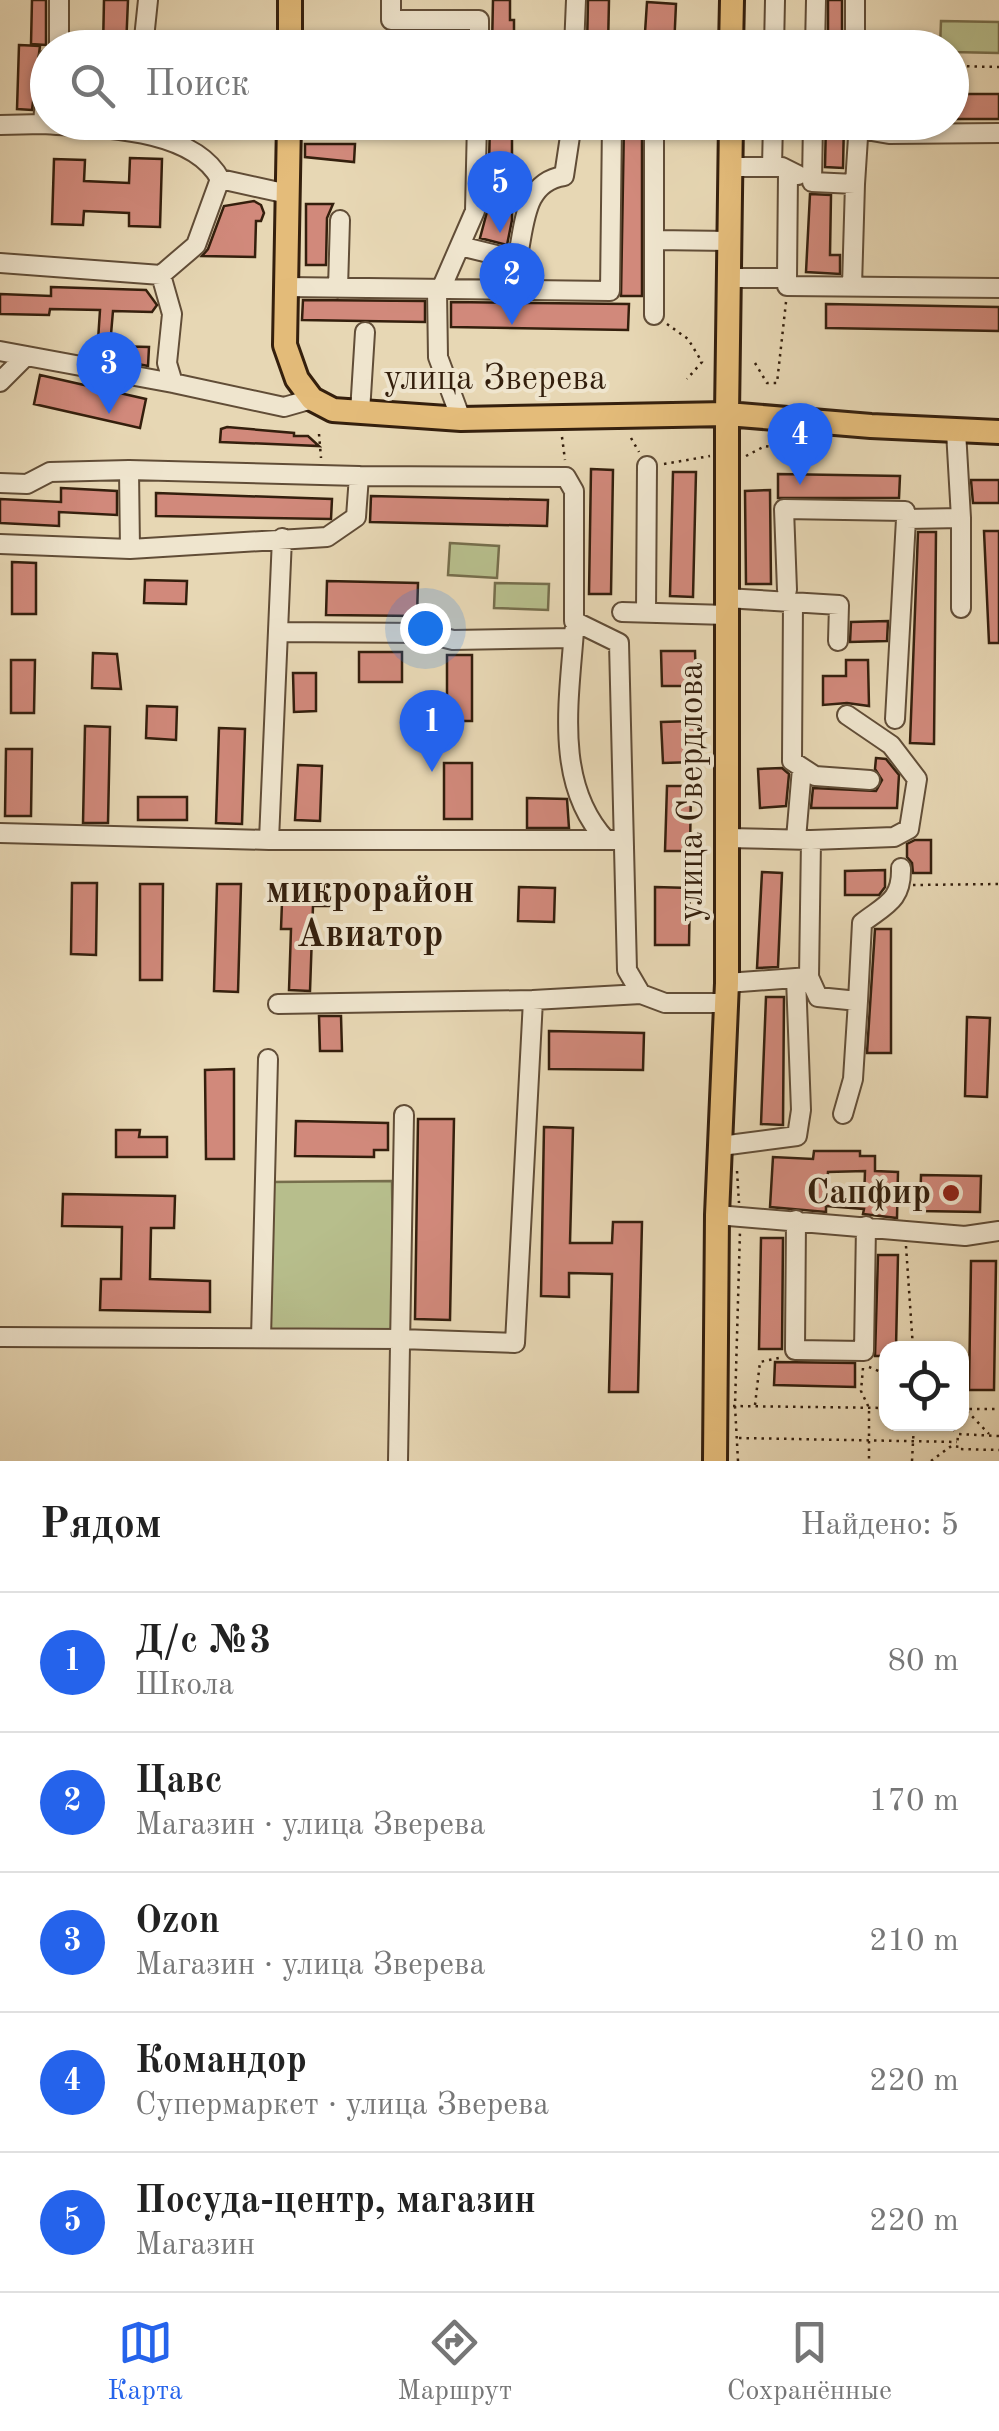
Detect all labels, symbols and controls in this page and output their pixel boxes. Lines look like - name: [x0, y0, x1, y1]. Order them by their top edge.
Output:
- search box: [30, 30, 969, 140]
- icon: search: [65, 58, 120, 113]
- text: Поиск: [145, 66, 250, 104]
- pin: 5: [468, 150, 532, 233]
- pin: 2: [480, 242, 544, 325]
- pin: 3: [76, 332, 142, 414]
- street label: улица Зверева: [384, 362, 606, 397]
- pin: 4: [768, 402, 832, 485]
- your location: [400, 603, 451, 654]
- street label: улица Свердлова: [675, 662, 710, 922]
- pin: 1: [400, 690, 464, 772]
- district label: микрорайон Авиатор: [266, 873, 474, 955]
- place label: Сапфир: [806, 1176, 931, 1211]
- marker: Сапфир: [940, 1182, 962, 1204]
- map controls: [879, 1341, 969, 1431]
- button: locate: [879, 1341, 969, 1431]
- text: Рядом: [40, 1505, 162, 1547]
- text: Найдено: 5: [800, 1510, 959, 1542]
- text: Д/с №3: [135, 1623, 271, 1661]
- text: 1: [63, 1646, 82, 1678]
- text: 80 m: [888, 1646, 959, 1678]
- text: Школа: [135, 1670, 234, 1702]
- text: Цавс: [135, 1763, 223, 1801]
- text: 2: [63, 1786, 82, 1818]
- text: 170 m: [869, 1786, 959, 1818]
- text: Магазин · улица Зверева: [135, 1810, 485, 1842]
- text: Ozon: [135, 1903, 220, 1941]
- text: 3: [63, 1926, 82, 1958]
- text: 210 m: [869, 1926, 959, 1958]
- text: Магазин · улица Зверева: [135, 1950, 485, 1982]
- text: Командор: [135, 2043, 307, 2081]
- text: 4: [63, 2066, 82, 2098]
- text: 220 m: [869, 2066, 959, 2098]
- text: Супермаркет · улица Зверева: [135, 2090, 549, 2122]
- text: Посуда-центр, магазин: [135, 2183, 536, 2221]
- text: 5: [63, 2206, 82, 2238]
- text: 220 m: [869, 2206, 959, 2238]
- text: Магазин: [135, 2230, 255, 2262]
- tab: Карта: [107, 2315, 183, 2410]
- tab: Маршрут: [397, 2315, 512, 2410]
- tab: Сохранённые: [727, 2315, 892, 2410]

